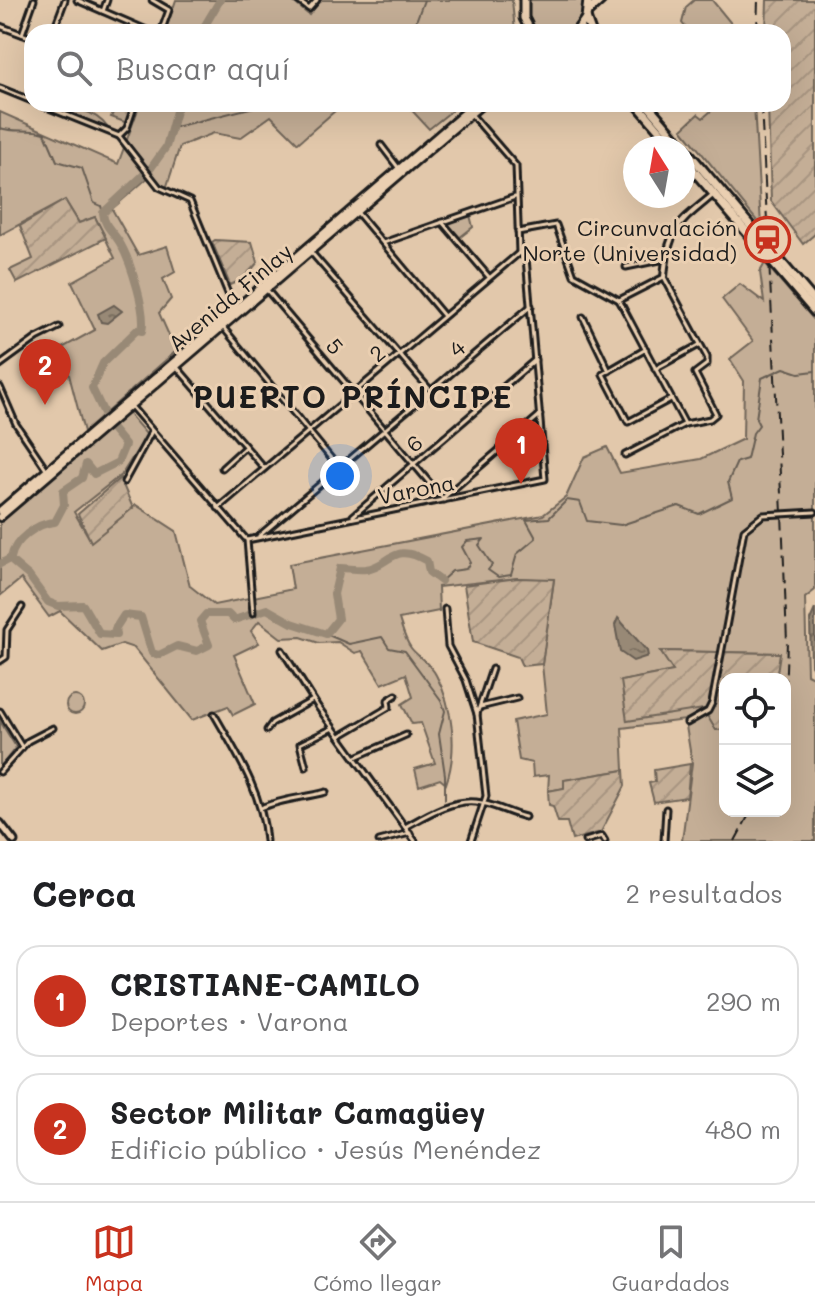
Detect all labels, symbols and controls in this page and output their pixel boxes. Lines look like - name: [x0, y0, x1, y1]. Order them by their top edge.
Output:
- search box: [24, 24, 791, 112]
- icon: search: [52, 46, 96, 90]
- text: Buscar aquí: [116, 48, 290, 88]
- north arrow: [623, 136, 695, 208]
- place label: Circunvalación Norte (Universidad): [522, 213, 737, 267]
- station icon: Circunvalación Norte (Universidad): [744, 216, 792, 264]
- street label: Avenida Finlay: [162, 236, 298, 358]
- street label: 5: [320, 332, 350, 360]
- street label: 4: [443, 333, 471, 363]
- street label: 2: [363, 338, 391, 368]
- pin: 2: [19, 339, 71, 405]
- district label: PUERTO PRÍNCIPE: [192, 376, 514, 416]
- pin: 1: [495, 418, 547, 484]
- street label: 6: [399, 428, 429, 458]
- your location: [320, 456, 360, 496]
- street label: Varona: [375, 467, 457, 511]
- map controls: [719, 673, 791, 817]
- button: locate: [719, 673, 791, 745]
- button: layers: [719, 745, 791, 817]
- text: Cerca: [32, 871, 136, 916]
- text: 2 resultados: [625, 876, 783, 910]
- text: CRISTIANE-CAMILO: [110, 964, 420, 1004]
- text: 1: [54, 984, 66, 1018]
- text: 290 m: [706, 984, 781, 1018]
- text: Deportes · Varona: [110, 1004, 349, 1038]
- text: Sector Militar Camagüey: [110, 1092, 486, 1132]
- text: 2: [53, 1112, 67, 1146]
- text: 480 m: [705, 1112, 781, 1146]
- text: Edificio público · Jesús Menéndez: [110, 1132, 541, 1166]
- tab: Mapa: [85, 1220, 143, 1297]
- tab: Cómo llegar: [313, 1220, 442, 1297]
- tab: Guardados: [612, 1220, 730, 1297]

